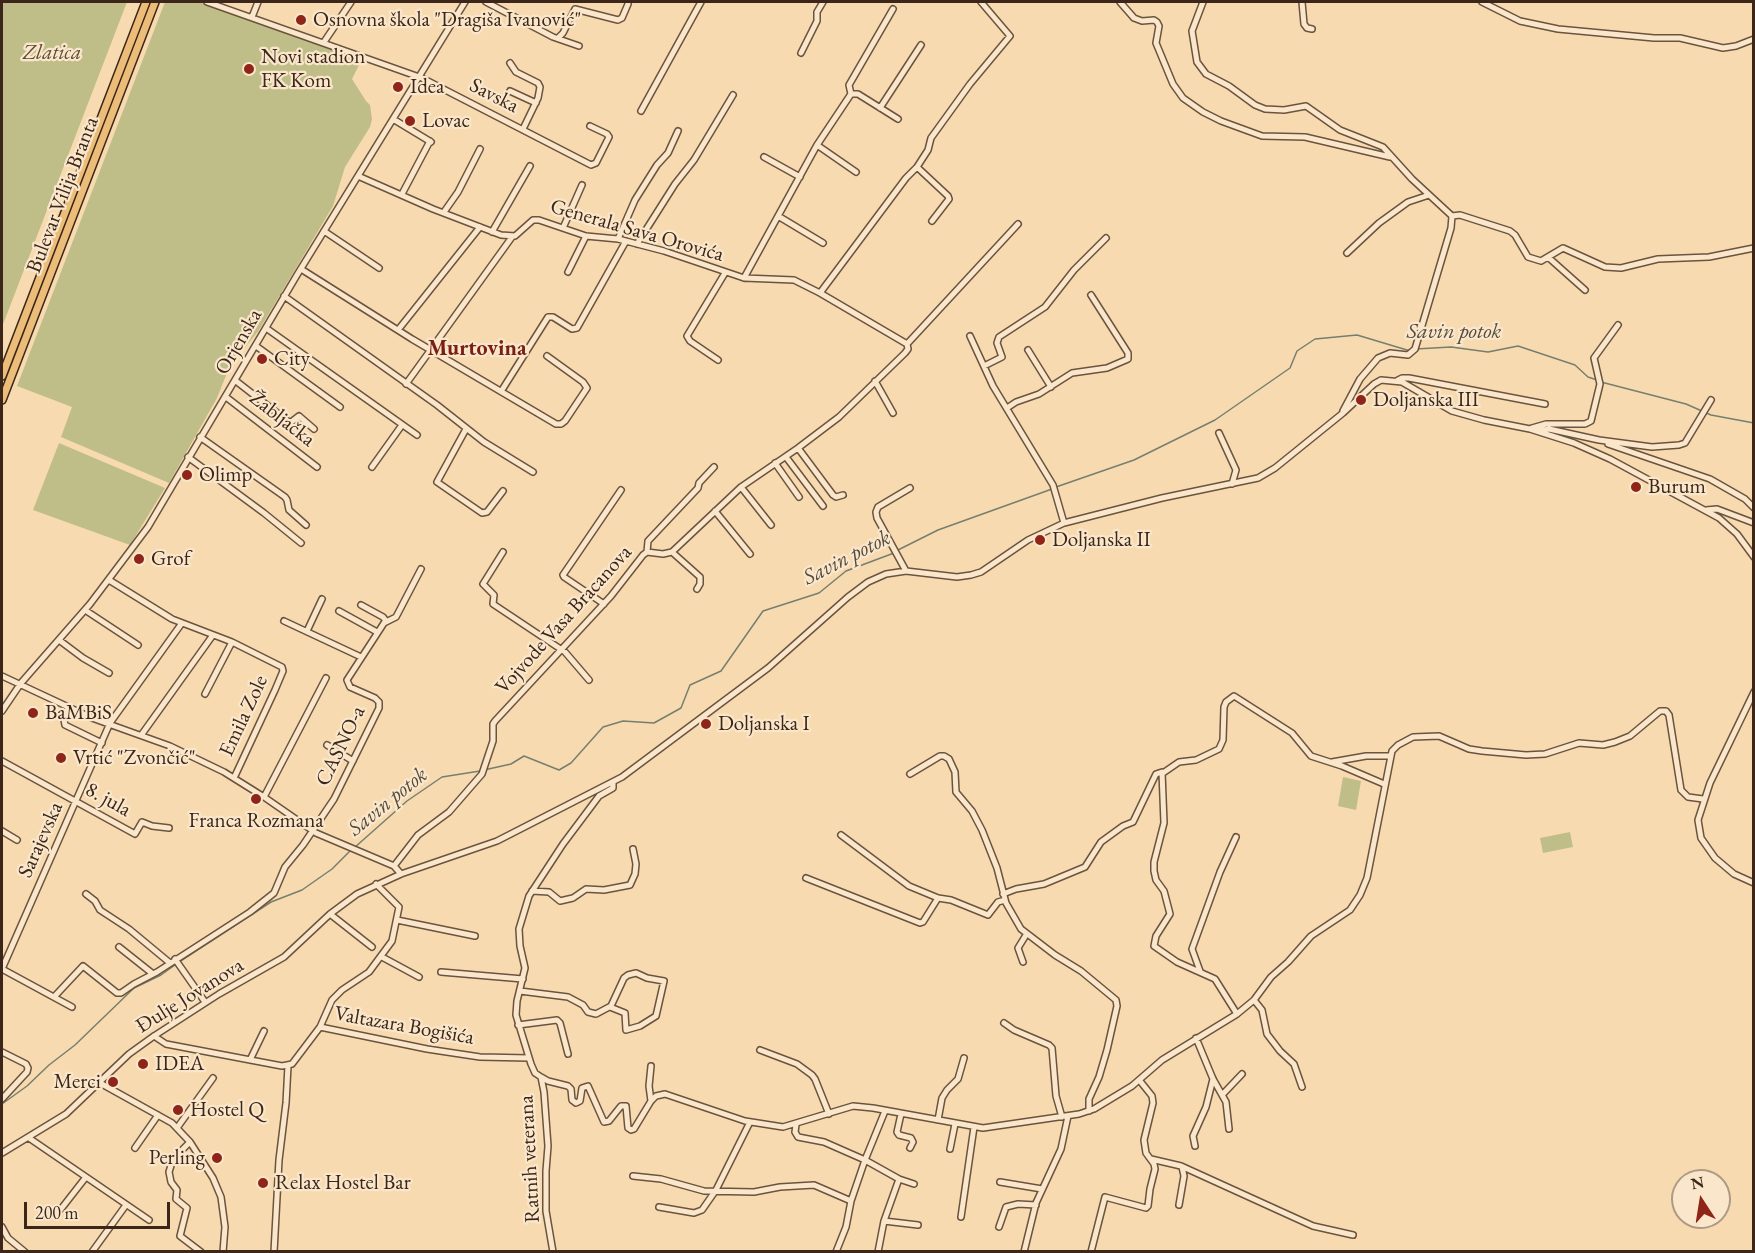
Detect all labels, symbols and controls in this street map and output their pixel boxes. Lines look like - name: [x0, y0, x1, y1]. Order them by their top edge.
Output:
- place label: Osnovna škola "Dragiša Ivanović": [313, 7, 581, 33]
- marker: Osnovna škola "Dragiša Ivanović": [294, 13, 308, 27]
- park label: Zlatica: [23, 40, 81, 66]
- place label: Novi stadion FK Kom: [261, 44, 365, 94]
- marker: Novi stadion FK Kom: [242, 62, 256, 76]
- street label: Savska: [465, 73, 523, 119]
- place label: Idea: [410, 74, 444, 100]
- marker: Idea: [391, 80, 405, 94]
- place label: Lovac: [422, 108, 470, 134]
- street label: Bulevar Vilija Branta: [22, 113, 104, 277]
- marker: Lovac: [403, 114, 417, 128]
- street label: Generala Sava Orovića: [547, 194, 727, 268]
- street label: Orjenska: [210, 304, 268, 380]
- water label: Savin potok: [1407, 319, 1501, 345]
- district label: Murtovina: [427, 336, 527, 362]
- place label: City: [274, 346, 310, 372]
- marker: City: [255, 352, 269, 366]
- street label: Žabljačka: [244, 386, 320, 452]
- place label: Doljanska III: [1373, 387, 1479, 413]
- marker: Doljanska III: [1354, 393, 1368, 407]
- place label: Olimp: [199, 462, 252, 488]
- marker: Olimp: [180, 468, 194, 482]
- place label: Burum: [1648, 474, 1706, 500]
- marker: Burum: [1629, 480, 1643, 494]
- water label: Savin potok: [799, 525, 895, 591]
- place label: Doljanska II: [1052, 527, 1151, 553]
- marker: Doljanska II: [1033, 533, 1047, 547]
- street label: Vojvode Vasa Bracanova: [490, 540, 638, 700]
- place label: Grof: [151, 546, 190, 572]
- marker: Grof: [132, 552, 146, 566]
- street label: Emila Zole: [214, 671, 274, 761]
- place label: BaMBiS: [45, 700, 112, 726]
- street label: CASNO-a: [311, 702, 371, 790]
- marker: BaMBiS: [26, 706, 40, 720]
- place label: Doljanska I: [718, 711, 810, 737]
- marker: Doljanska I: [699, 717, 713, 731]
- place label: Vrtić "Zvončić": [73, 745, 196, 771]
- marker: Vrtić "Zvončić": [54, 751, 68, 765]
- water label: Savin potok: [343, 762, 433, 842]
- street label: 8. jula: [81, 777, 135, 823]
- marker: Franca Rozmana: [249, 792, 263, 806]
- street label: Sarajevska: [13, 798, 69, 882]
- place label: Franca Rozmana: [188, 808, 324, 834]
- street label: Đulje Jovanova: [132, 953, 248, 1039]
- street label: Valtazara Bogišića: [332, 1001, 476, 1051]
- place label: IDEA: [155, 1051, 204, 1077]
- marker: IDEA: [136, 1057, 150, 1071]
- place label: Merci: [54, 1069, 101, 1095]
- marker: Merci: [106, 1075, 120, 1089]
- street label: Ratnih veterana: [514, 1095, 546, 1223]
- place label: Hostel Q: [190, 1097, 264, 1123]
- marker: Hostel Q: [171, 1103, 185, 1117]
- place label: Perling: [149, 1145, 205, 1171]
- marker: Perling: [210, 1151, 224, 1165]
- north arrow: [1671, 1169, 1731, 1229]
- place label: Relax Hostel Bar: [275, 1170, 411, 1196]
- text: N: [1689, 1171, 1706, 1194]
- marker: Relax Hostel Bar: [256, 1176, 270, 1190]
- scale bar: [27, 1190, 172, 1228]
- text: 200 m: [35, 1201, 79, 1224]

